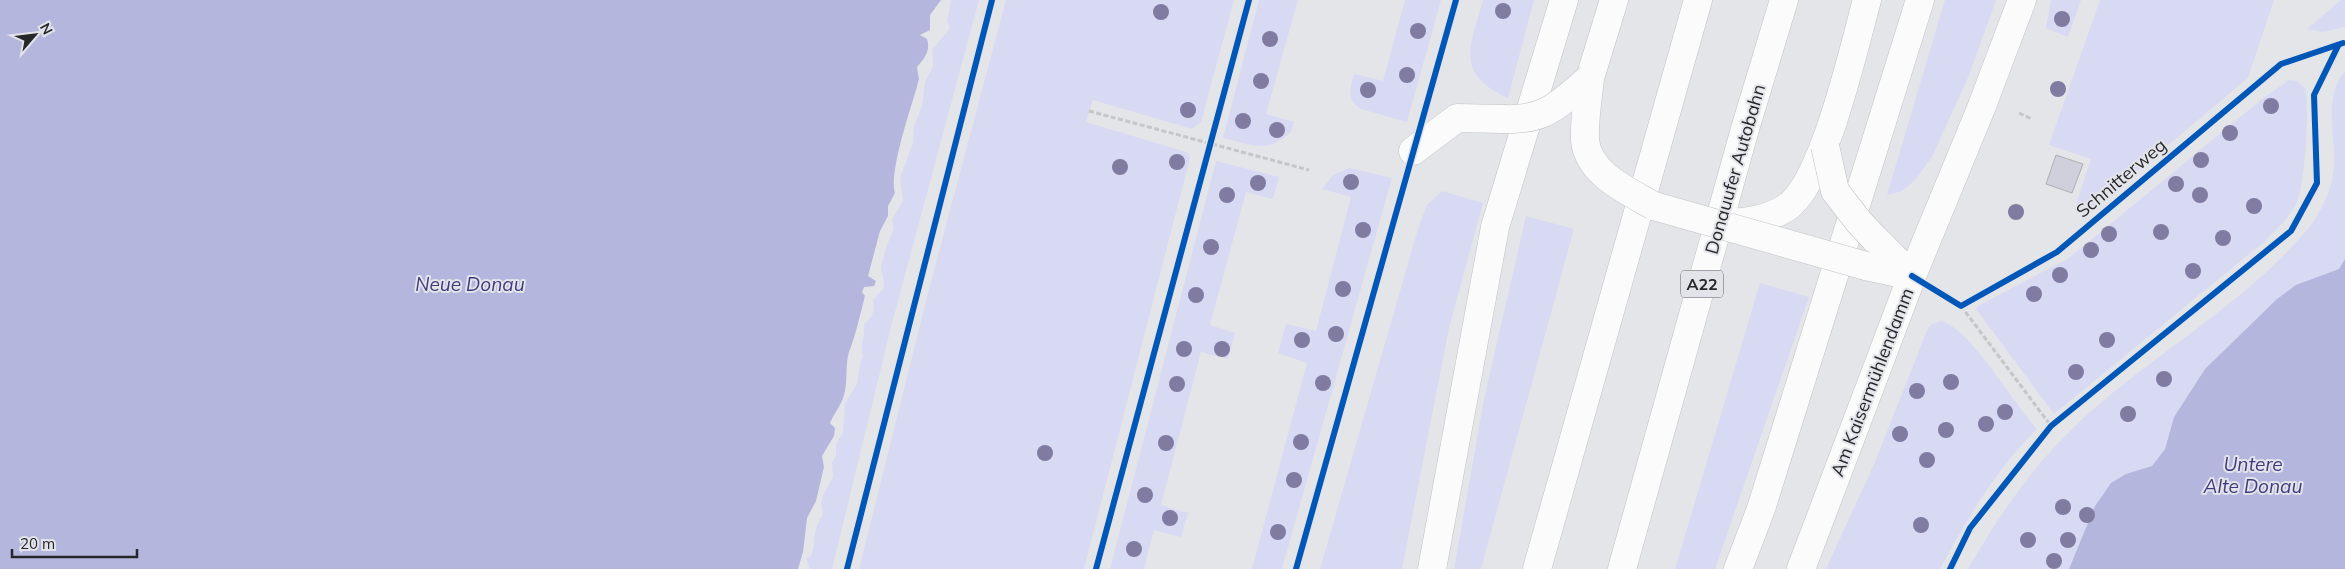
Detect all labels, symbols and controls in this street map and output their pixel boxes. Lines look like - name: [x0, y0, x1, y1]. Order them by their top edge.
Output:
- north arrow: [10, 10, 60, 60]
- text: N: [36, 20, 57, 38]
- street label: Donauufer Autobahn: [1700, 81, 1770, 257]
- street label: Schnitterweg: [2071, 134, 2171, 222]
- road number: A22: [1681, 270, 1723, 298]
- water label: Neue Donau: [415, 272, 525, 296]
- street label: Am Kaisermühlendamm: [1825, 284, 1919, 480]
- water label: Untere Alte Donau: [2203, 452, 2302, 498]
- scale bar: [12, 526, 138, 558]
- text: 20 m: [20, 534, 55, 553]

